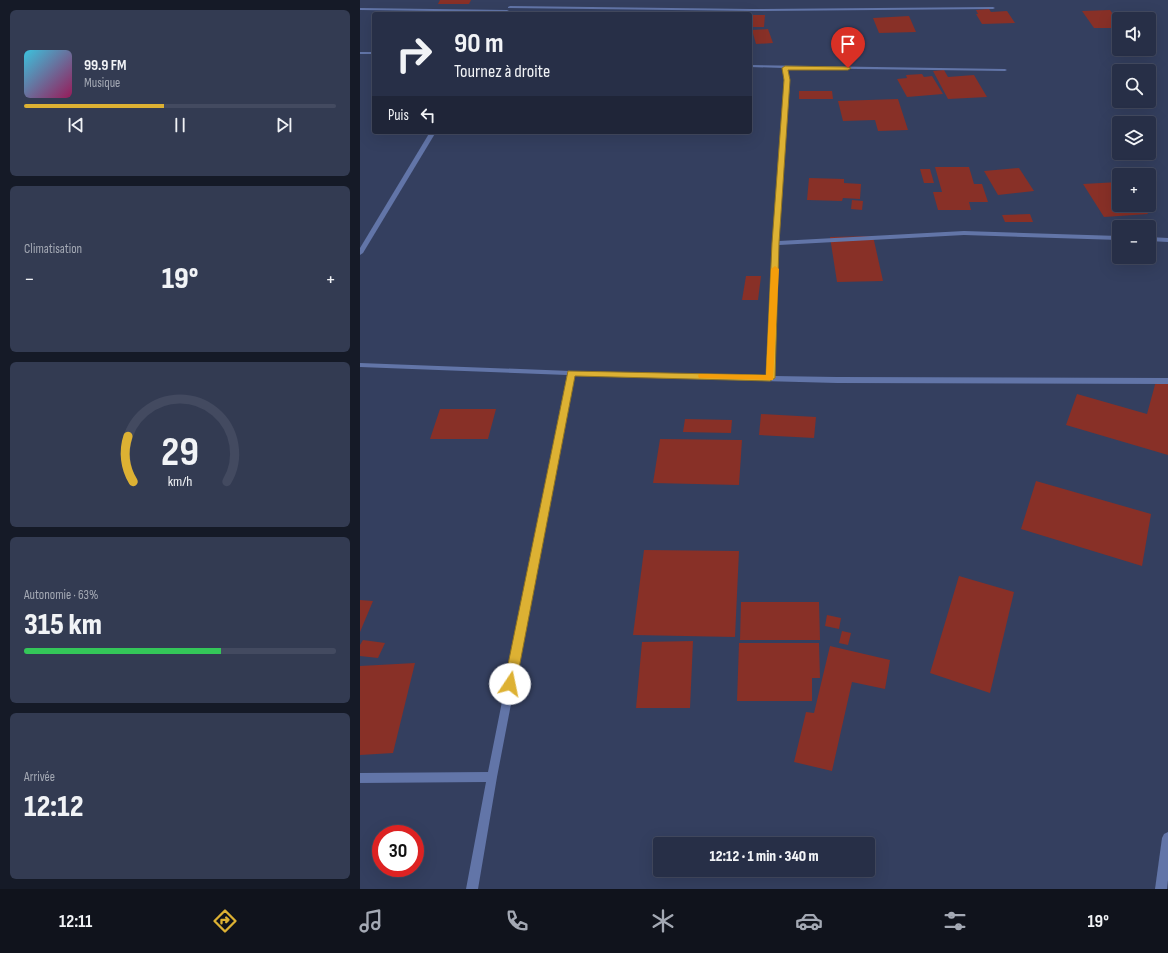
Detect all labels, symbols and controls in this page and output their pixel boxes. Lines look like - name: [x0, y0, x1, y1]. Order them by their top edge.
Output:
- map controls: [1112, 12, 1156, 264]
- button: sound: [1112, 12, 1156, 56]
- text: 90 m: [454, 27, 504, 60]
- pin: [831, 27, 865, 68]
- icon: right: [388, 28, 440, 80]
- icon: arrive: [837, 33, 859, 55]
- text: 99.9 FM: [84, 56, 126, 75]
- text: Tournez à droite: [454, 61, 550, 82]
- button: search: [1112, 64, 1156, 108]
- text: Musique: [84, 75, 120, 91]
- icon: left: [417, 104, 439, 126]
- text: Puis: [388, 106, 409, 125]
- icon: previous: [65, 114, 87, 136]
- icon: pause: [169, 114, 191, 136]
- icon: next: [273, 114, 295, 136]
- button: layers: [1112, 116, 1156, 160]
- button: +: [1112, 168, 1156, 212]
- button: −: [1112, 220, 1156, 264]
- text: Climatisation: [24, 241, 82, 257]
- text: 19°: [162, 261, 198, 297]
- text: −: [24, 266, 35, 293]
- text: +: [325, 266, 336, 293]
- text: 29: [161, 428, 199, 477]
- text: km/h: [168, 473, 192, 490]
- text: Autonomie · 63%: [24, 587, 98, 603]
- text: 315 km: [24, 607, 102, 643]
- position arrow: [489, 663, 531, 705]
- text: Arrivée: [24, 769, 55, 785]
- text: 12:12: [24, 789, 83, 825]
- speed limit sign: 30: [372, 825, 424, 877]
- text: 12:12 · 1 min · 340 m: [709, 847, 819, 866]
- icon: directions: [211, 907, 239, 935]
- icon: music: [357, 907, 385, 935]
- icon: phone: [503, 907, 531, 935]
- icon: climate: [649, 907, 677, 935]
- icon: car: [795, 907, 823, 935]
- icon: filters: [941, 907, 969, 935]
- text: 12:11: [59, 911, 92, 932]
- text: 19°: [1088, 911, 1109, 932]

